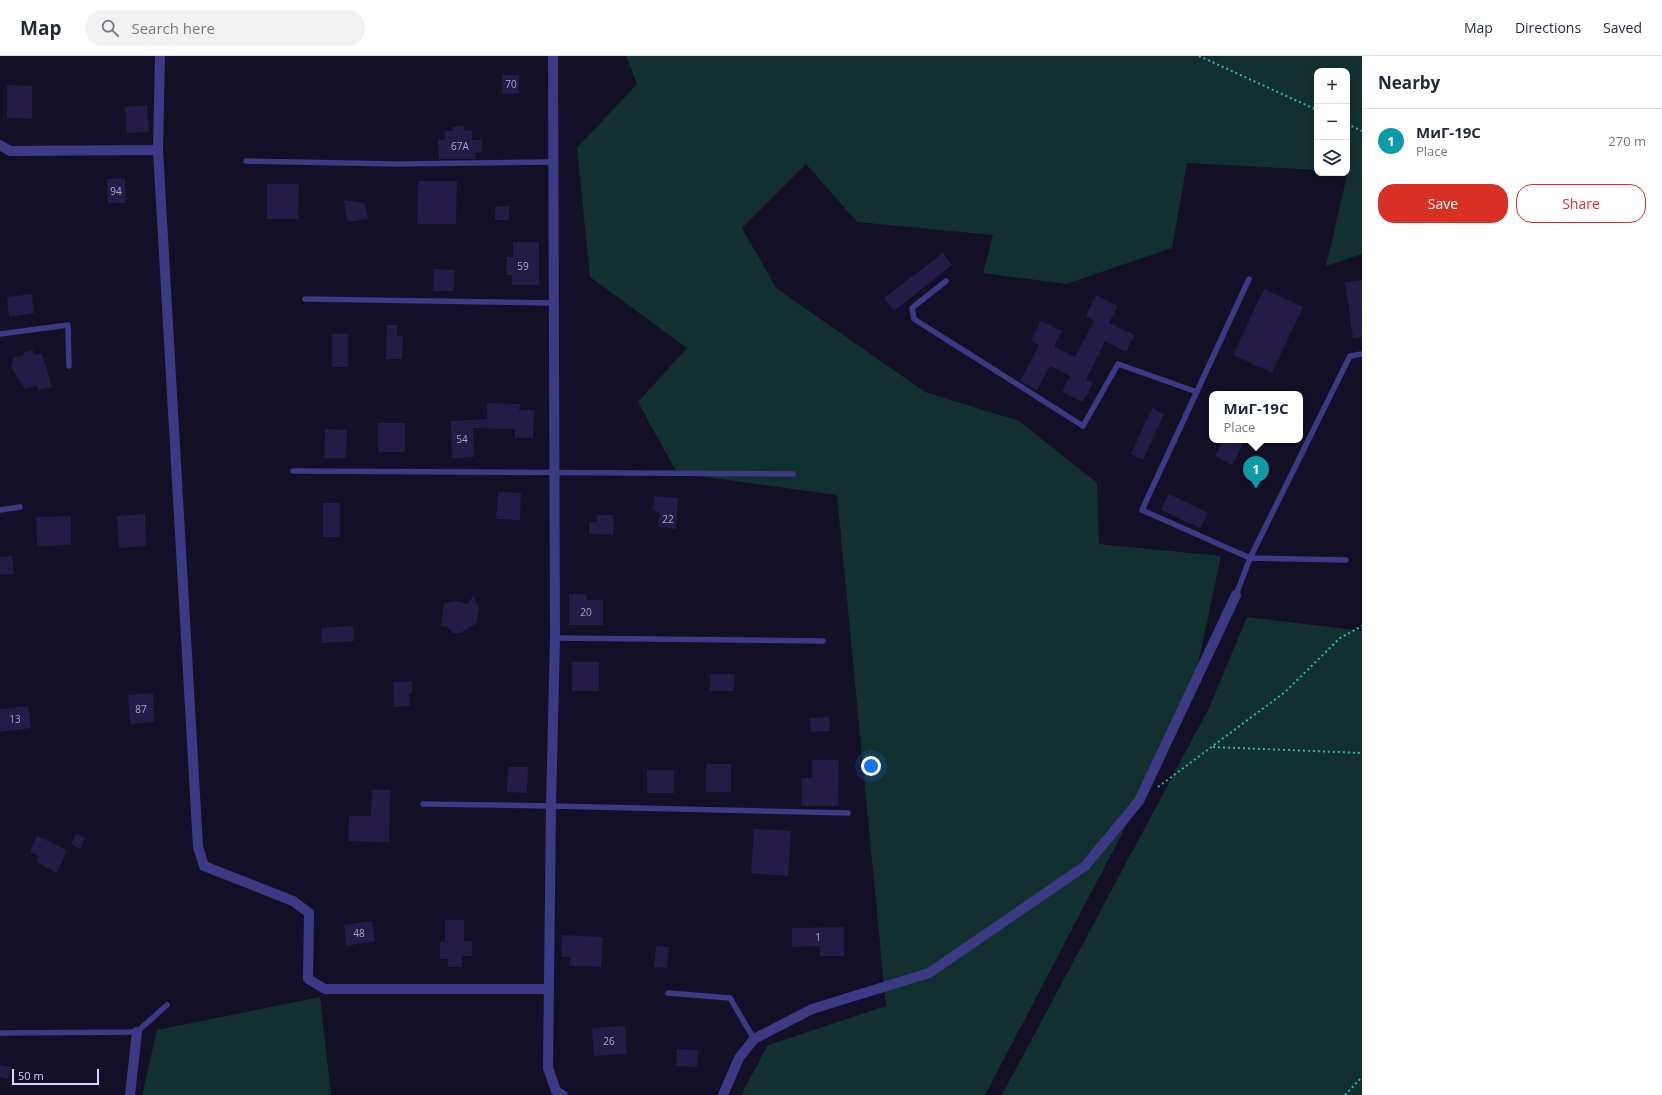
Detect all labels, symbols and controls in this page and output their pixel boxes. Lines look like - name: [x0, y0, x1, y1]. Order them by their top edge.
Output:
- search box: [85, 10, 365, 46]
- text: Map: [20, 15, 61, 41]
- icon: search: [99, 17, 121, 39]
- text: Search here: [131, 18, 215, 38]
- text: Map: [1464, 18, 1493, 37]
- text: Directions: [1515, 18, 1581, 37]
- text: Saved: [1603, 18, 1642, 37]
- map controls: [1314, 68, 1350, 176]
- button: +: [1314, 68, 1350, 104]
- text: Nearby: [1378, 71, 1440, 94]
- house number: 70: [505, 77, 517, 91]
- button: −: [1314, 104, 1350, 140]
- text: МиГ-19С: [1416, 122, 1481, 142]
- text: 1: [1387, 132, 1395, 150]
- text: 270 m: [1608, 132, 1646, 150]
- house number: 67А: [451, 139, 470, 153]
- button: layers: [1314, 140, 1350, 176]
- text: Place: [1416, 142, 1448, 160]
- house number: 94: [110, 184, 122, 198]
- button: Save: [1378, 184, 1508, 223]
- button: Share: [1516, 184, 1646, 223]
- house number: 59: [517, 259, 529, 273]
- popup: [1209, 391, 1303, 443]
- text: МиГ-19С: [1224, 398, 1288, 418]
- text: Place: [1224, 418, 1255, 436]
- house number: 54: [456, 432, 468, 446]
- pin: 1: [1243, 456, 1269, 489]
- house number: 22: [662, 512, 674, 526]
- house number: 20: [580, 605, 592, 619]
- house number: 87: [135, 702, 147, 716]
- house number: 13: [9, 712, 21, 726]
- your location: [861, 756, 881, 776]
- house number: 48: [353, 926, 365, 940]
- house number: 1: [815, 930, 821, 944]
- house number: 26: [603, 1034, 615, 1048]
- scale bar: [12, 1067, 99, 1086]
- text: 50 m: [18, 1068, 44, 1083]

